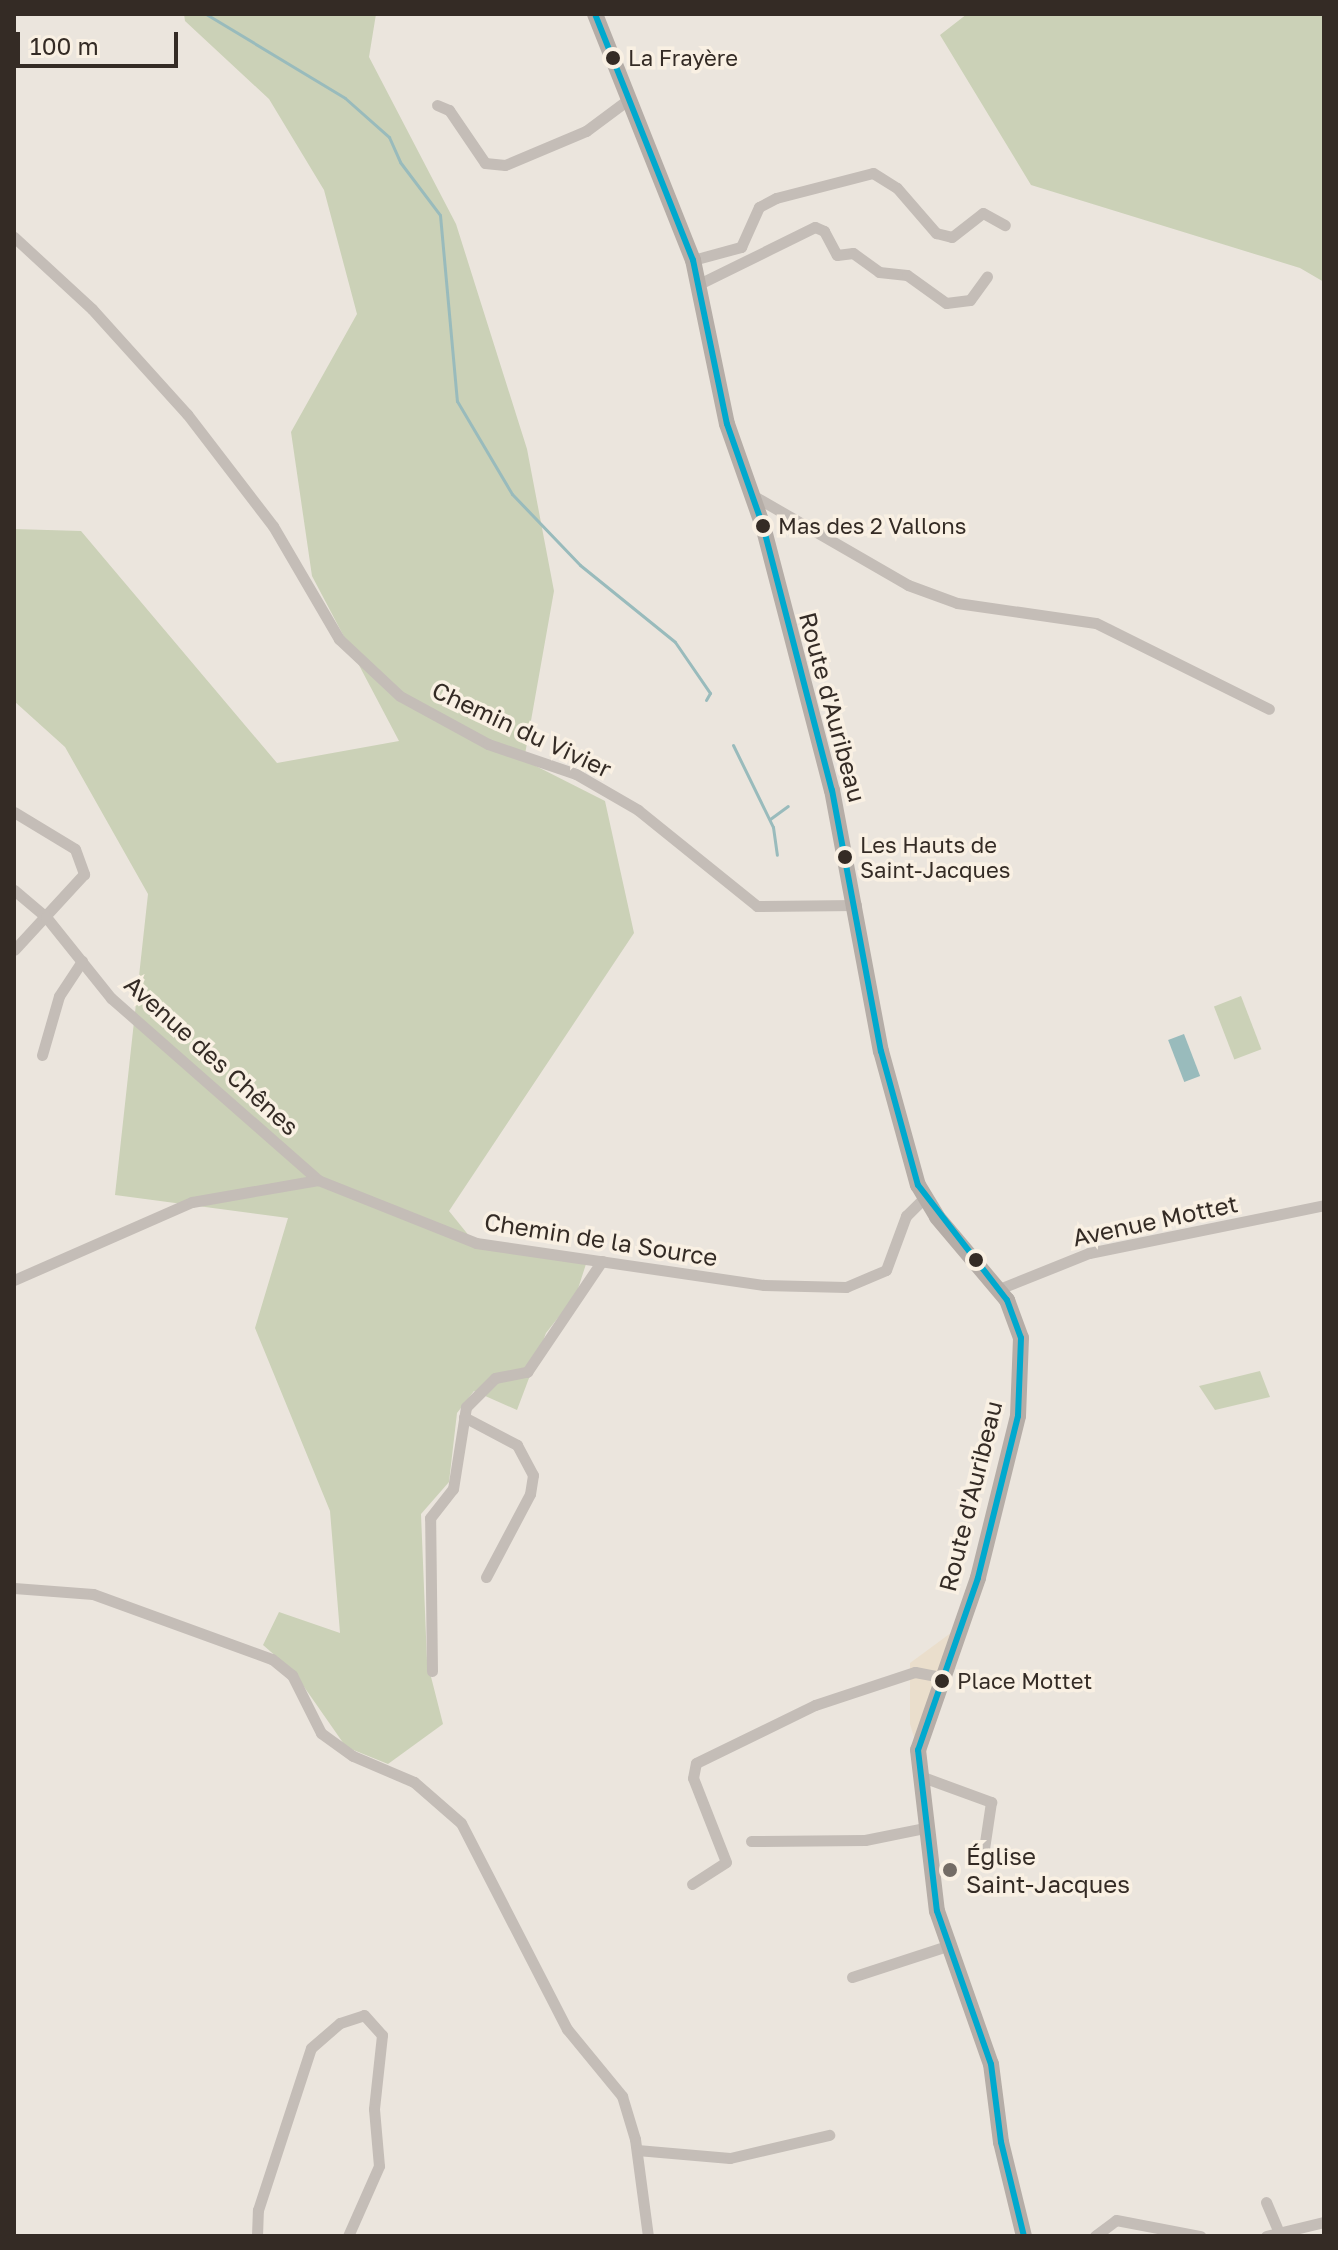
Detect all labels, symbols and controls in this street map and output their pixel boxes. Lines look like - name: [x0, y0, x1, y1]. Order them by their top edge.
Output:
- scale bar: [20, 16, 182, 66]
- text: 100 m: [30, 31, 99, 60]
- place label: La Frayère: [628, 45, 738, 71]
- marker: La Frayère: [605, 50, 621, 66]
- place label: Mas des 2 Vallons: [778, 513, 966, 539]
- marker: Mas des 2 Vallons: [755, 518, 771, 534]
- street label: Route d'Auribeau: [794, 609, 872, 805]
- street label: Chemin du Vivier: [428, 675, 616, 783]
- place label: Les Hauts de Saint-Jacques: [860, 831, 1010, 882]
- marker: Les Hauts de Saint-Jacques: [837, 849, 853, 865]
- street label: Avenue des Chênes: [119, 969, 305, 1141]
- street label: Avenue Mottet: [1070, 1188, 1240, 1252]
- street label: Chemin de la Source: [482, 1206, 720, 1272]
- unlabelled marker: [968, 1252, 984, 1268]
- street label: Route d'Auribeau: [932, 1398, 1008, 1594]
- place label: Place Mottet: [957, 1668, 1092, 1694]
- marker: Place Mottet: [934, 1673, 950, 1689]
- place label: Église Saint-Jacques: [966, 1842, 1130, 1898]
- marker: Église Saint-Jacques: [941, 1861, 959, 1879]

